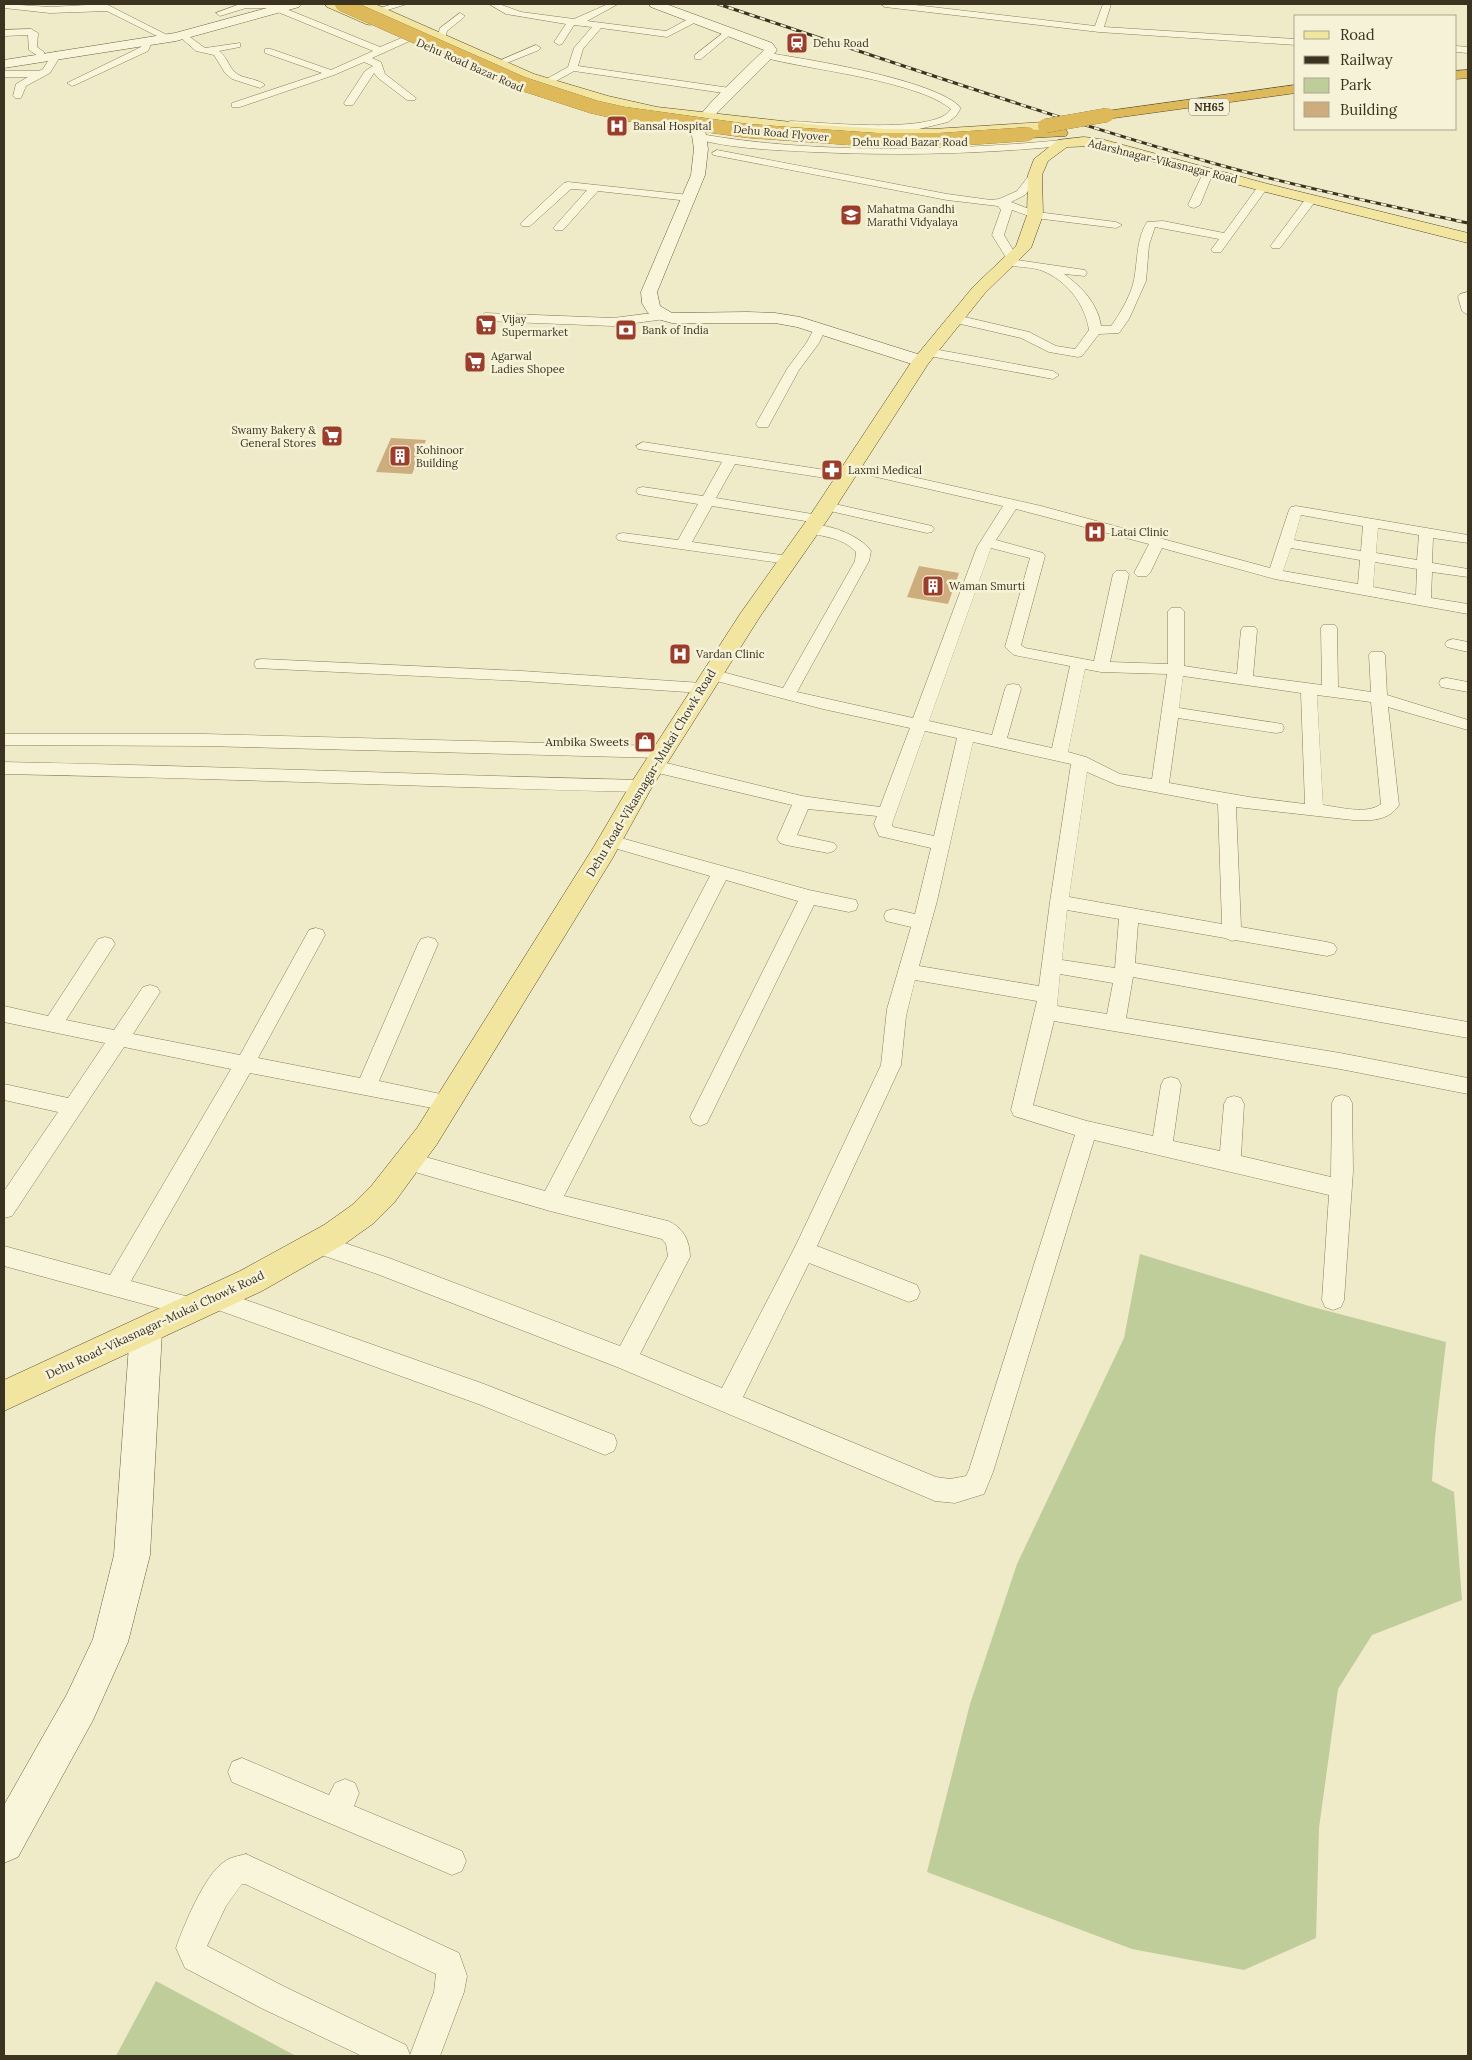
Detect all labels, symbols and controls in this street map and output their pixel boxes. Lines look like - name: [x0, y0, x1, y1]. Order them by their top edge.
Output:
- legend: [1294, 15, 1457, 130]
- text: Road: [1340, 25, 1375, 44]
- station icon: Dehu Road: [785, 31, 809, 55]
- street label: Dehu Road Bazar Road: [414, 35, 526, 95]
- place label: Dehu Road: [813, 36, 869, 50]
- text: Railway: [1340, 50, 1393, 69]
- text: Park: [1340, 75, 1371, 94]
- road number: NH65: [1189, 98, 1229, 115]
- text: Building: [1340, 100, 1398, 119]
- hospital icon: Bansal Hospital: [605, 114, 629, 138]
- place label: Bansal Hospital: [633, 119, 711, 133]
- street label: Dehu Road Flyover: [733, 122, 830, 144]
- street label: Dehu Road Bazar Road: [852, 135, 968, 149]
- street label: Adarshnagar-Vikasnagar Road: [1086, 135, 1240, 186]
- place label: Mahatma Gandhi Marathi Vidyalaya: [867, 202, 958, 229]
- school or university icon: Mahatma Gandhi Marathi Vidyalaya: [839, 203, 863, 227]
- place label: Vijay Supermarket: [501, 312, 569, 339]
- supermarket icon: Vijay Supermarket: [474, 313, 498, 337]
- bank icon: Bank of India: [614, 318, 638, 342]
- place label: Bank of India: [642, 323, 709, 337]
- place label: Agarwal Ladies Shopee: [490, 349, 565, 376]
- supermarket icon: Agarwal Ladies Shopee: [463, 350, 487, 374]
- place label: Swamy Bakery & General Stores: [231, 423, 316, 450]
- supermarket icon: Swamy Bakery & General Stores: [320, 424, 344, 448]
- place label: Kohinoor Building: [416, 443, 464, 470]
- building icon: Kohinoor Building: [388, 444, 412, 468]
- pharmacy icon: Laxmi Medical: [820, 458, 844, 482]
- place label: Laxmi Medical: [848, 463, 922, 477]
- hospital icon: Latai Clinic: [1083, 520, 1107, 544]
- place label: Latai Clinic: [1111, 525, 1169, 539]
- building icon: Waman Smurti: [921, 574, 945, 598]
- place label: Waman Smurti: [949, 579, 1025, 593]
- hospital icon: Vardan Clinic: [668, 642, 692, 666]
- place label: Vardan Clinic: [695, 647, 765, 661]
- street label: Dehu Road-Vikasnagar-Mukai Chowk Road: [582, 666, 719, 879]
- shop icon: Ambika Sweets: [633, 730, 657, 754]
- place label: Ambika Sweets: [544, 734, 629, 749]
- street label: Dehu Road-Vikasnagar-Mukai Chowk Road: [43, 1267, 266, 1382]

